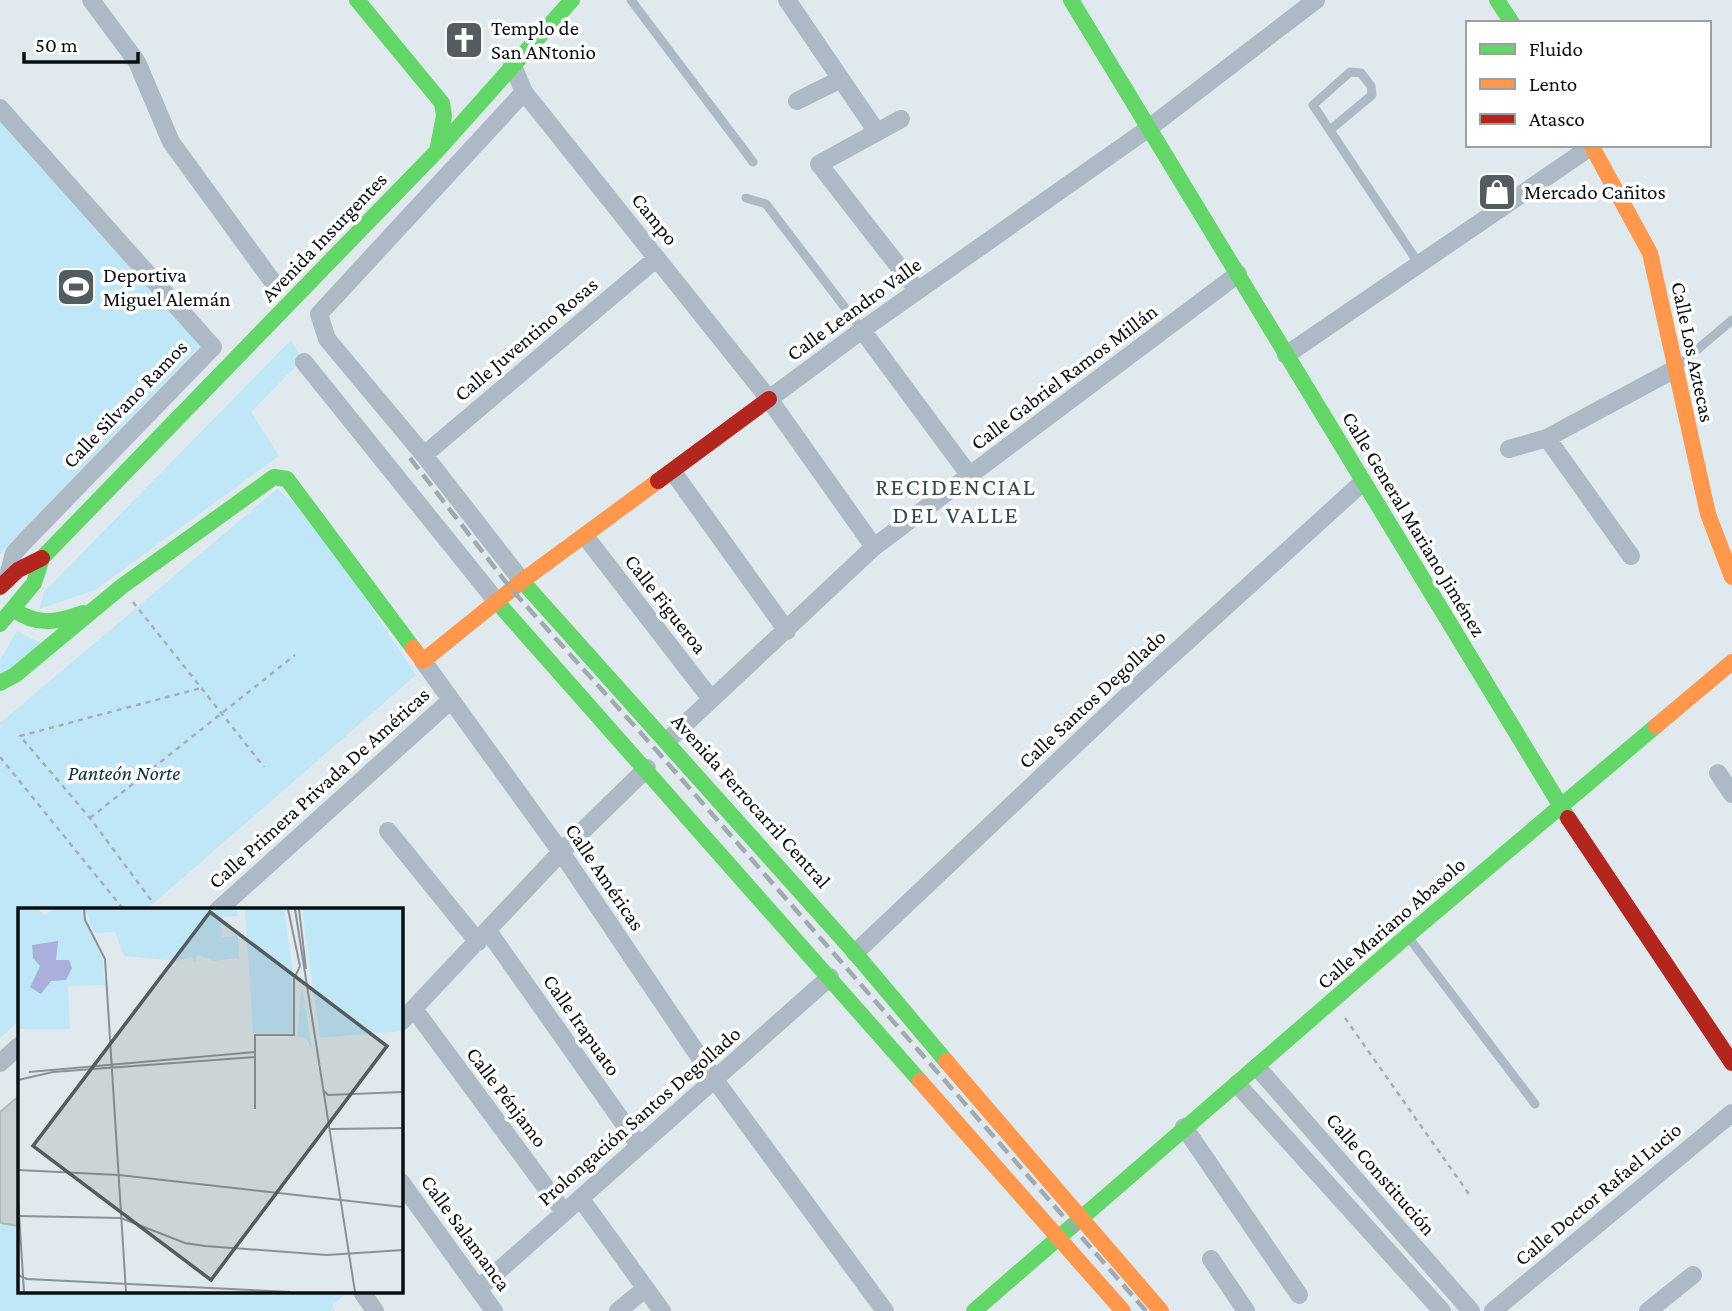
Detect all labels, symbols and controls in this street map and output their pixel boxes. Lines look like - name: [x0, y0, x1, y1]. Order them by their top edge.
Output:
- place label: Templo de San ANtonio: [491, 16, 596, 64]
- church icon: Templo de San ANtonio: [443, 19, 485, 61]
- scale bar: [24, 21, 138, 65]
- legend: [1466, 21, 1711, 147]
- text: 50 m: [35, 33, 78, 57]
- text: Fluido: [1529, 37, 1583, 61]
- text: Lento: [1529, 72, 1577, 96]
- text: Atasco: [1529, 107, 1585, 131]
- street label: Avenida Insurgentes: [256, 167, 392, 307]
- shop icon: Mercado Cañitos: [1476, 171, 1518, 213]
- place label: Mercado Cañitos: [1524, 180, 1666, 204]
- street label: Campo: [627, 188, 683, 250]
- street label: Calle Leandro Valle: [782, 252, 926, 366]
- place label: Deportiva Miguel Alemán: [103, 263, 230, 311]
- sports icon: Deportiva Miguel Alemán: [55, 266, 97, 308]
- street label: Calle Juventino Rosas: [449, 272, 603, 406]
- street label: Calle Los Aztecas: [1666, 280, 1720, 424]
- street label: Calle Gabriel Ramos Millán: [966, 299, 1162, 455]
- street label: Calle Silvano Ramos: [58, 335, 192, 473]
- street label: Calle General Mariano Jiménez: [1337, 407, 1491, 641]
- district label: RECIDENCIAL DEL VALLE: [875, 473, 1037, 528]
- street label: Calle Figueroa: [620, 549, 712, 659]
- street label: Calle Santos Degollado: [1013, 625, 1171, 773]
- street label: Calle Primera Privada De Américas: [204, 682, 434, 894]
- street label: Avenida Ferrocarril Central: [666, 709, 836, 893]
- park label: Panteón Norte: [68, 761, 180, 785]
- street label: Calle Américas: [560, 819, 650, 935]
- street label: Calle Mariano Abasolo: [1312, 852, 1470, 994]
- inset map: [18, 908, 402, 1294]
- street label: Calle Irapuato: [538, 970, 626, 1080]
- street label: Prolongación Santos Degollado: [533, 1021, 745, 1211]
- street label: Calle Pénjamo: [462, 1042, 552, 1152]
- street label: Calle Constitución: [1321, 1108, 1441, 1240]
- street label: Calle Doctor Rafael Lucio: [1510, 1117, 1686, 1271]
- street label: Calle Salamanca: [416, 1170, 516, 1296]

